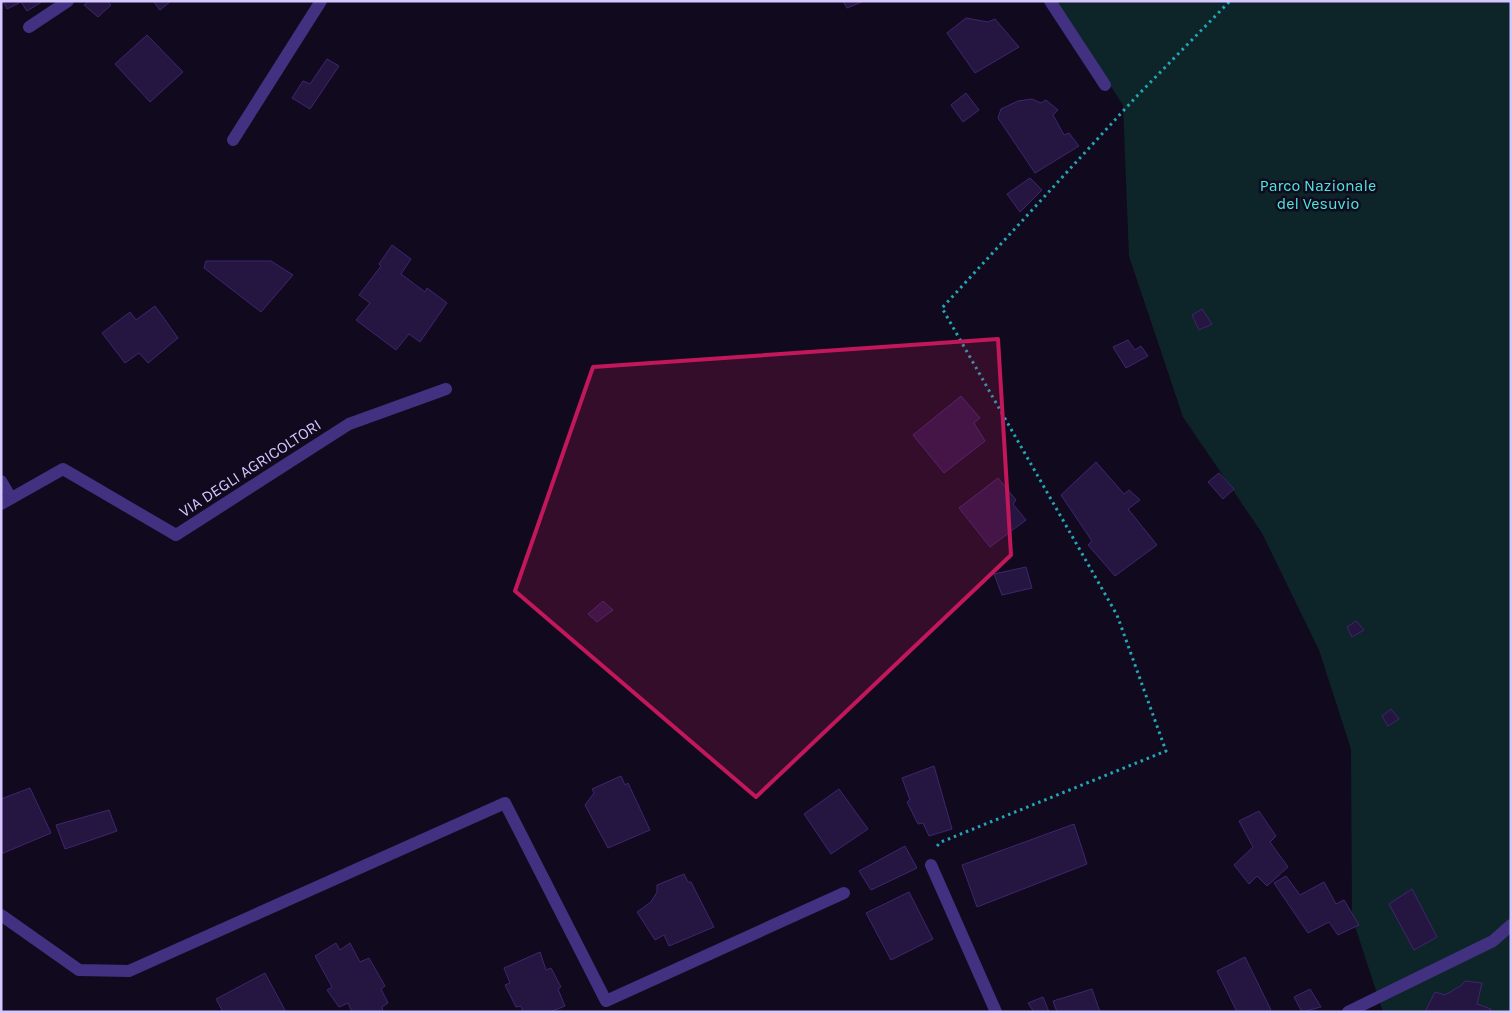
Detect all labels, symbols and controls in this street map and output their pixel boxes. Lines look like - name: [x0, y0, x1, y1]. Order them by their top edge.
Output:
- park label: Parco Nazionale del Vesuvio: [1260, 176, 1376, 213]
- street label: VIA DEGLI AGRICOLTORI: [175, 415, 325, 521]

